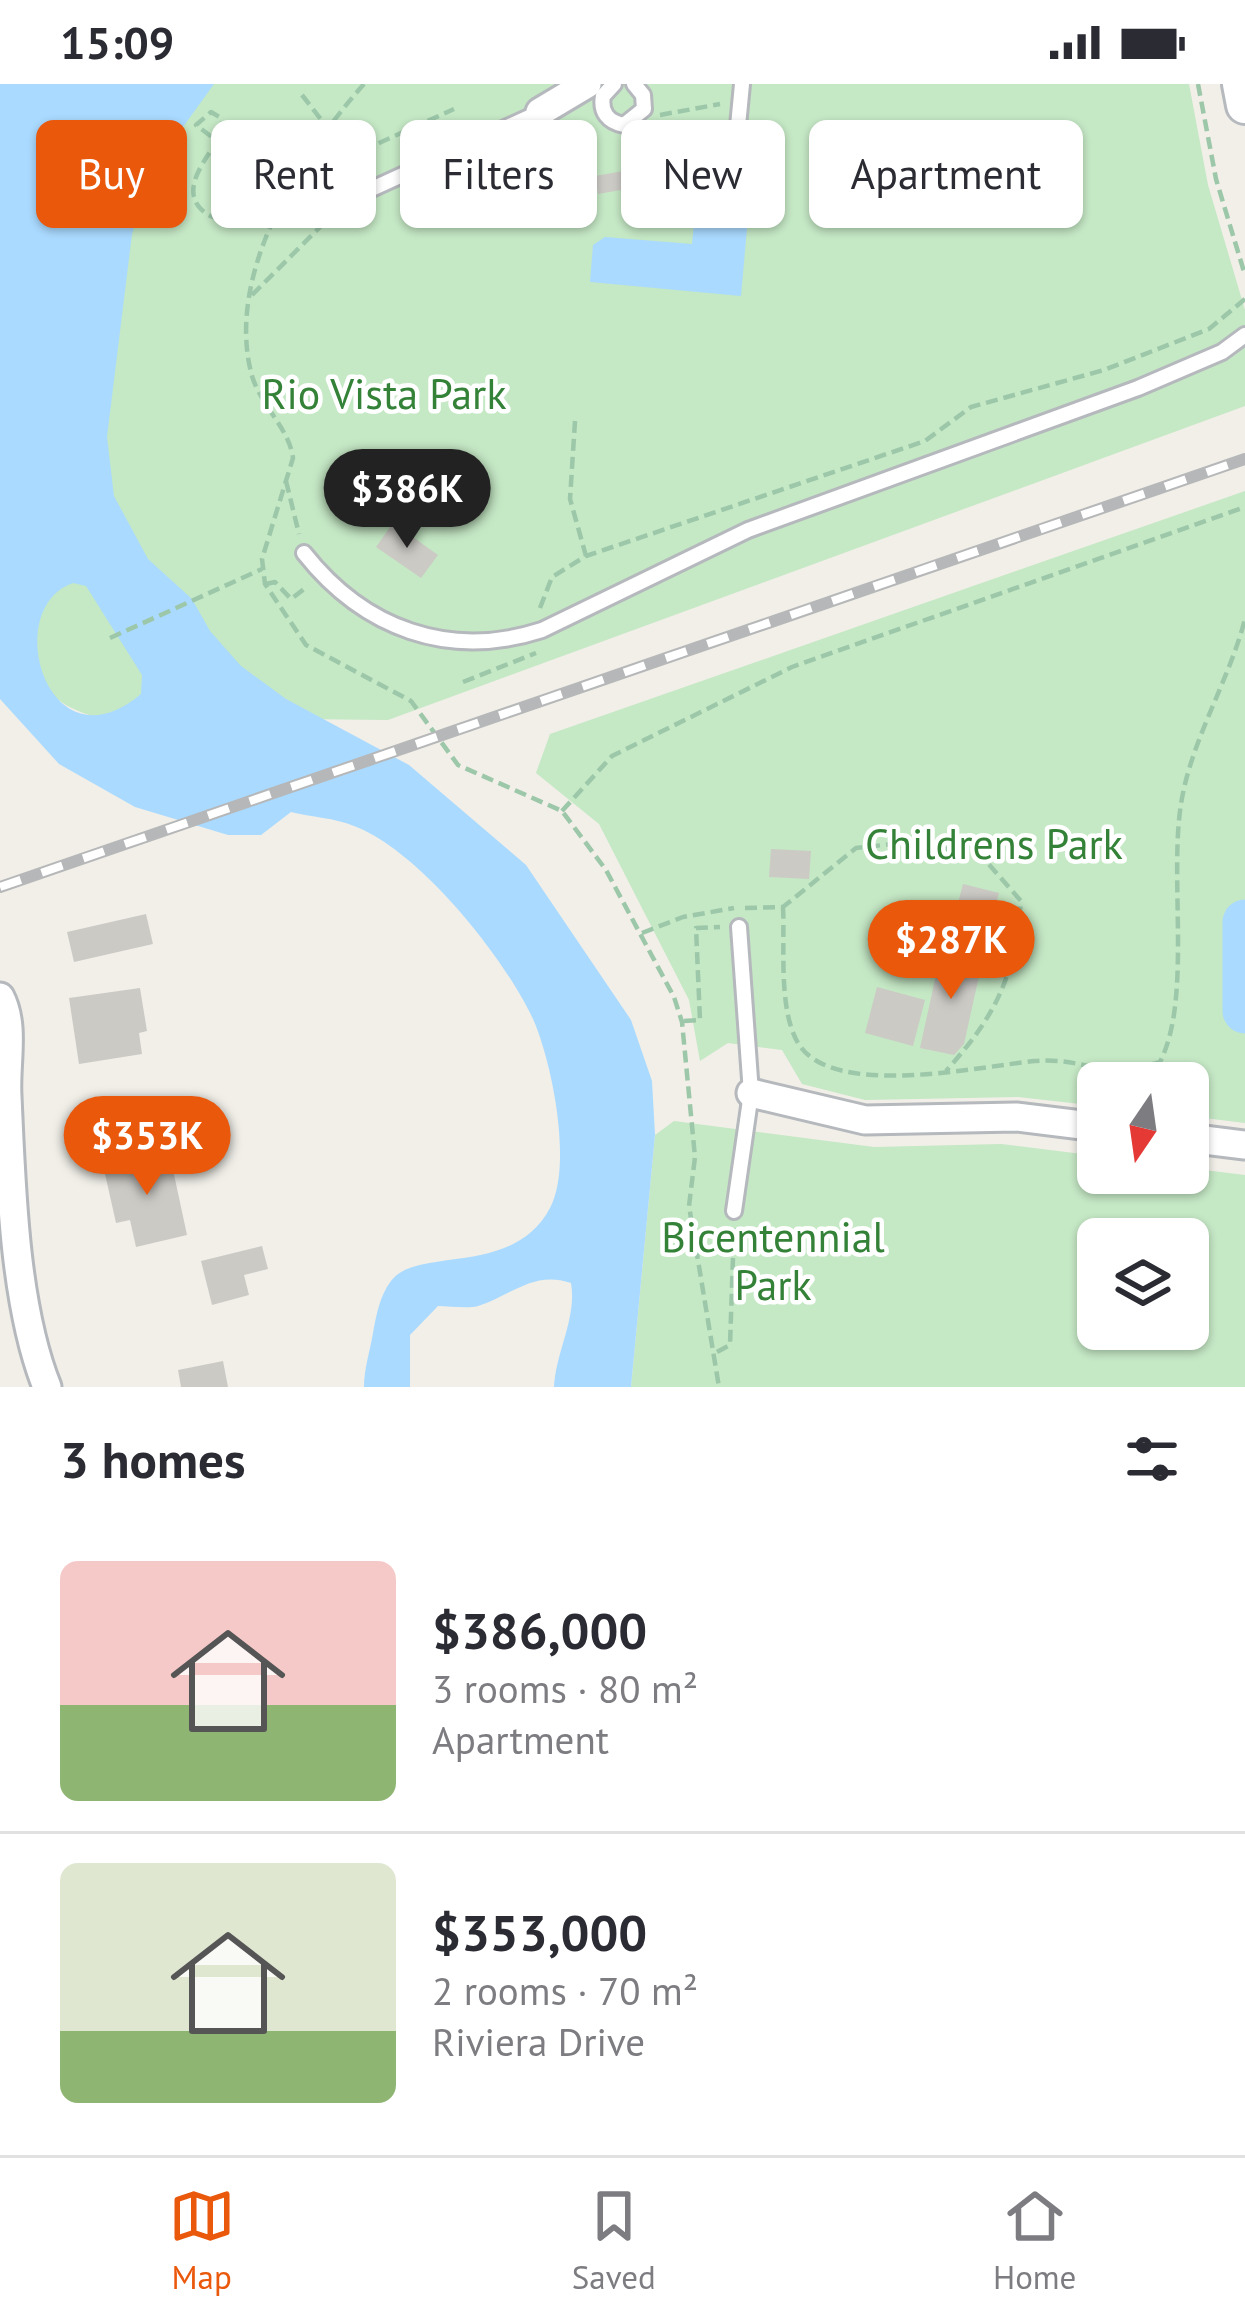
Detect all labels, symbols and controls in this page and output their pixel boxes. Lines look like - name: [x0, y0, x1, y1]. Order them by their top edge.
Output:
- text: 15:09: [60, 13, 174, 71]
- chip: Buy: [36, 120, 187, 228]
- chip: Rent: [211, 120, 376, 228]
- chip: Filters: [400, 120, 597, 228]
- chip: New: [621, 120, 785, 228]
- chip: Apartment: [809, 120, 1083, 228]
- park label: Rio Vista Park: [261, 366, 507, 421]
- pin: $386K: [323, 449, 491, 551]
- text: $386K: [351, 462, 463, 513]
- park label: Childrens Park: [865, 816, 1123, 871]
- pin: $287K: [867, 900, 1035, 1002]
- text: $287K: [895, 913, 1007, 964]
- north arrow: [1077, 1062, 1209, 1194]
- map controls: [1077, 1062, 1209, 1350]
- pin: $353K: [63, 1096, 231, 1198]
- text: $353K: [91, 1109, 203, 1160]
- park label: Bicentennial Park: [661, 1209, 885, 1312]
- button: layers: [1077, 1218, 1209, 1350]
- text: 3 homes: [60, 1426, 246, 1492]
- icon: filters: [1119, 1426, 1185, 1492]
- text: $386,000: [432, 1597, 647, 1663]
- icon: home: [156, 1609, 300, 1753]
- text: 3 rooms · 80 m²: [432, 1663, 698, 1714]
- text: Apartment: [432, 1714, 609, 1765]
- text: $353,000: [432, 1899, 647, 1965]
- icon: home: [156, 1911, 300, 2055]
- text: 2 rooms · 70 m²: [432, 1965, 698, 2016]
- text: Riviera Drive: [432, 2016, 645, 2067]
- tab: Map: [169, 2183, 235, 2298]
- tab: Saved: [572, 2183, 656, 2298]
- tab: Home: [993, 2183, 1076, 2298]

